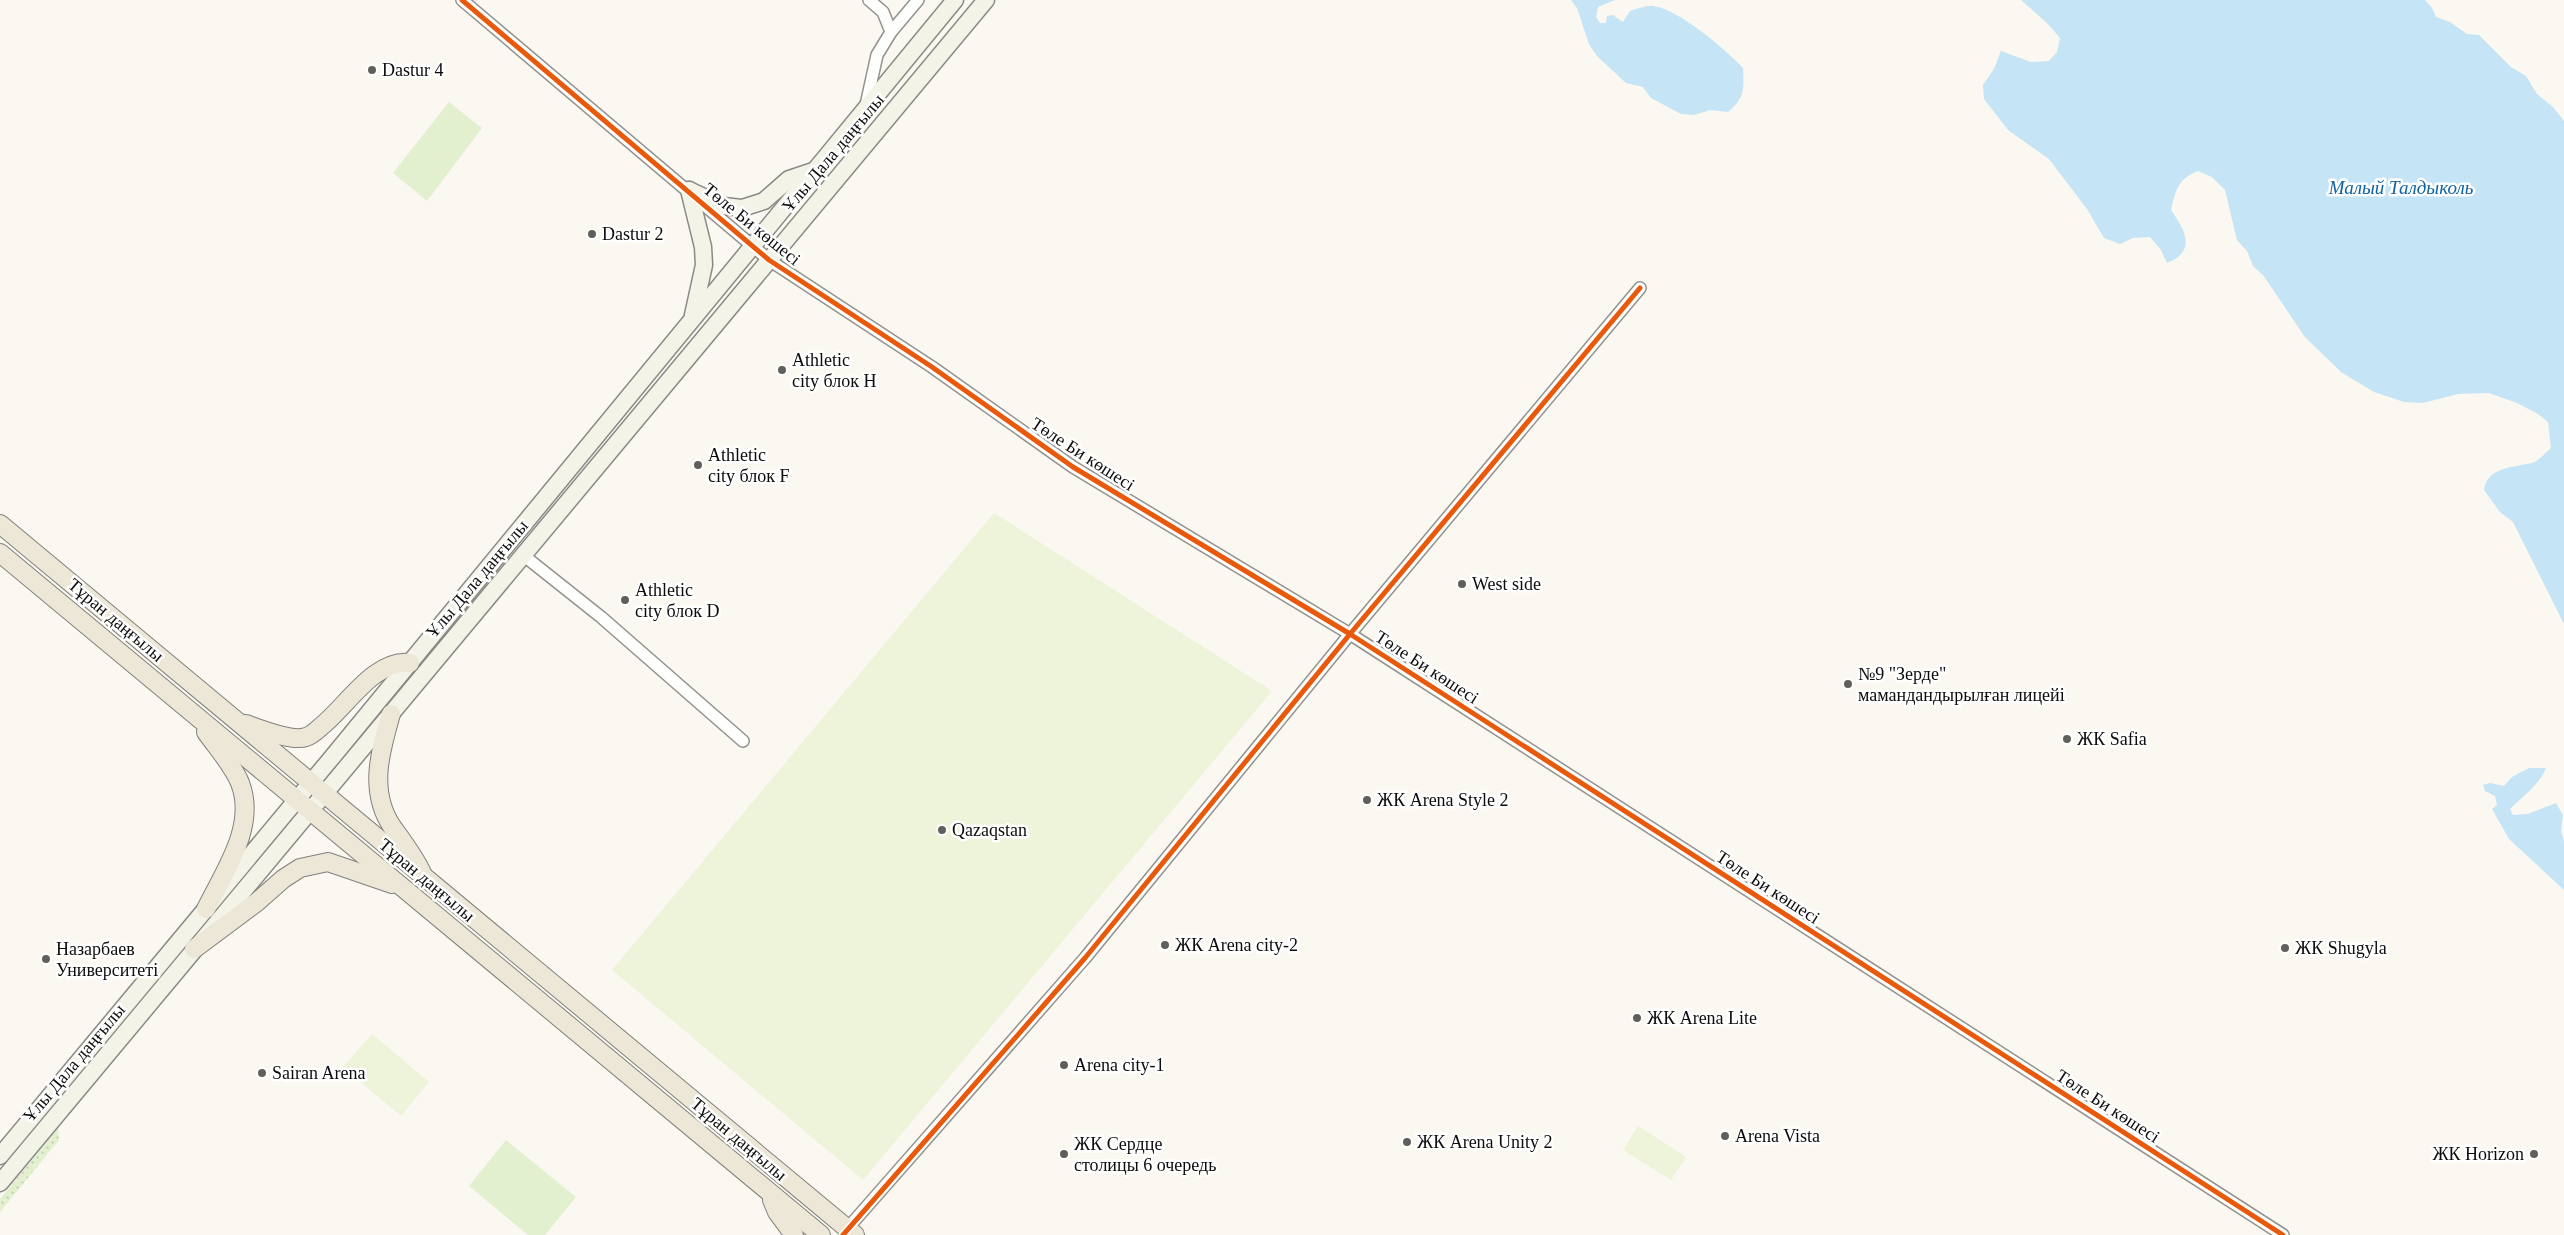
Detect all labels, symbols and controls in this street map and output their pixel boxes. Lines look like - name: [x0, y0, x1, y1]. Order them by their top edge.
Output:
- place label: Dastur 4: [382, 60, 444, 80]
- marker: Dastur 4: [366, 64, 378, 76]
- street label: Ұлы Дала даңғылы: [778, 90, 888, 216]
- water label: Малый Талдыколь: [2328, 177, 2474, 198]
- street label: Төле Би көшесі: [699, 179, 805, 269]
- place label: Dastur 2: [602, 224, 664, 244]
- marker: Dastur 2: [586, 228, 598, 240]
- place label: Athletic city блок H: [792, 350, 876, 391]
- marker: Athletic city блок H: [776, 364, 788, 376]
- street label: Төле Би көшесі: [1028, 413, 1138, 495]
- place label: Athletic city блок F: [708, 445, 789, 486]
- marker: Athletic city блок F: [692, 459, 704, 471]
- street label: Ұлы Дала даңғылы: [422, 516, 532, 642]
- street label: Тұран даңғылы: [64, 574, 168, 666]
- place label: West side: [1472, 574, 1541, 594]
- marker: West side: [1456, 578, 1468, 590]
- place label: Athletic city блок D: [635, 580, 719, 621]
- marker: Athletic city блок D: [619, 594, 631, 606]
- street label: Төле Би көшесі: [1372, 626, 1482, 708]
- place label: №9 "Зерде" мамандандырылған лицейі: [1858, 664, 2065, 705]
- marker: №9 "Зерде" мамандандырылған лицейі: [1842, 678, 1854, 690]
- place label: ЖК Safia: [2077, 729, 2147, 749]
- marker: ЖК Safia: [2061, 733, 2073, 745]
- place label: ЖК Arena Style 2: [1377, 790, 1509, 810]
- marker: ЖК Arena Style 2: [1361, 794, 1373, 806]
- place label: Qazaqstan: [952, 820, 1027, 840]
- marker: Qazaqstan: [936, 824, 948, 836]
- street label: Тұран даңғылы: [375, 834, 479, 926]
- street label: Төле Би көшесі: [1713, 846, 1823, 928]
- place label: ЖК Arena city-2: [1175, 935, 1298, 955]
- place label: ЖК Shugyla: [2295, 938, 2387, 958]
- place label: Назарбаев Университеті: [56, 939, 158, 980]
- marker: ЖК Arena city-2: [1159, 939, 1171, 951]
- marker: ЖК Shugyla: [2279, 942, 2291, 954]
- marker: Назарбаев Университеті: [40, 953, 52, 965]
- street label: Ұлы Дала даңғылы: [19, 1000, 129, 1126]
- place label: ЖК Arena Lite: [1647, 1008, 1757, 1028]
- marker: ЖК Arena Lite: [1631, 1012, 1643, 1024]
- place label: Arena city-1: [1074, 1055, 1164, 1075]
- marker: Arena city-1: [1058, 1059, 1070, 1071]
- place label: Sairan Arena: [272, 1063, 365, 1083]
- street label: Төле Би көшесі: [2053, 1065, 2163, 1147]
- marker: Sairan Arena: [256, 1067, 268, 1079]
- street label: Тұран даңғылы: [687, 1093, 791, 1185]
- place label: Arena Vista: [1735, 1126, 1820, 1146]
- marker: Arena Vista: [1719, 1130, 1731, 1142]
- place label: ЖК Arena Unity 2: [1417, 1132, 1553, 1152]
- place label: ЖК Сердце столицы 6 очередь: [1074, 1134, 1216, 1175]
- marker: ЖК Arena Unity 2: [1401, 1136, 1413, 1148]
- place label: ЖК Horizon: [2432, 1144, 2524, 1164]
- marker: ЖК Сердце столицы 6 очередь: [1058, 1148, 1070, 1160]
- marker: ЖК Horizon: [2528, 1148, 2540, 1160]

